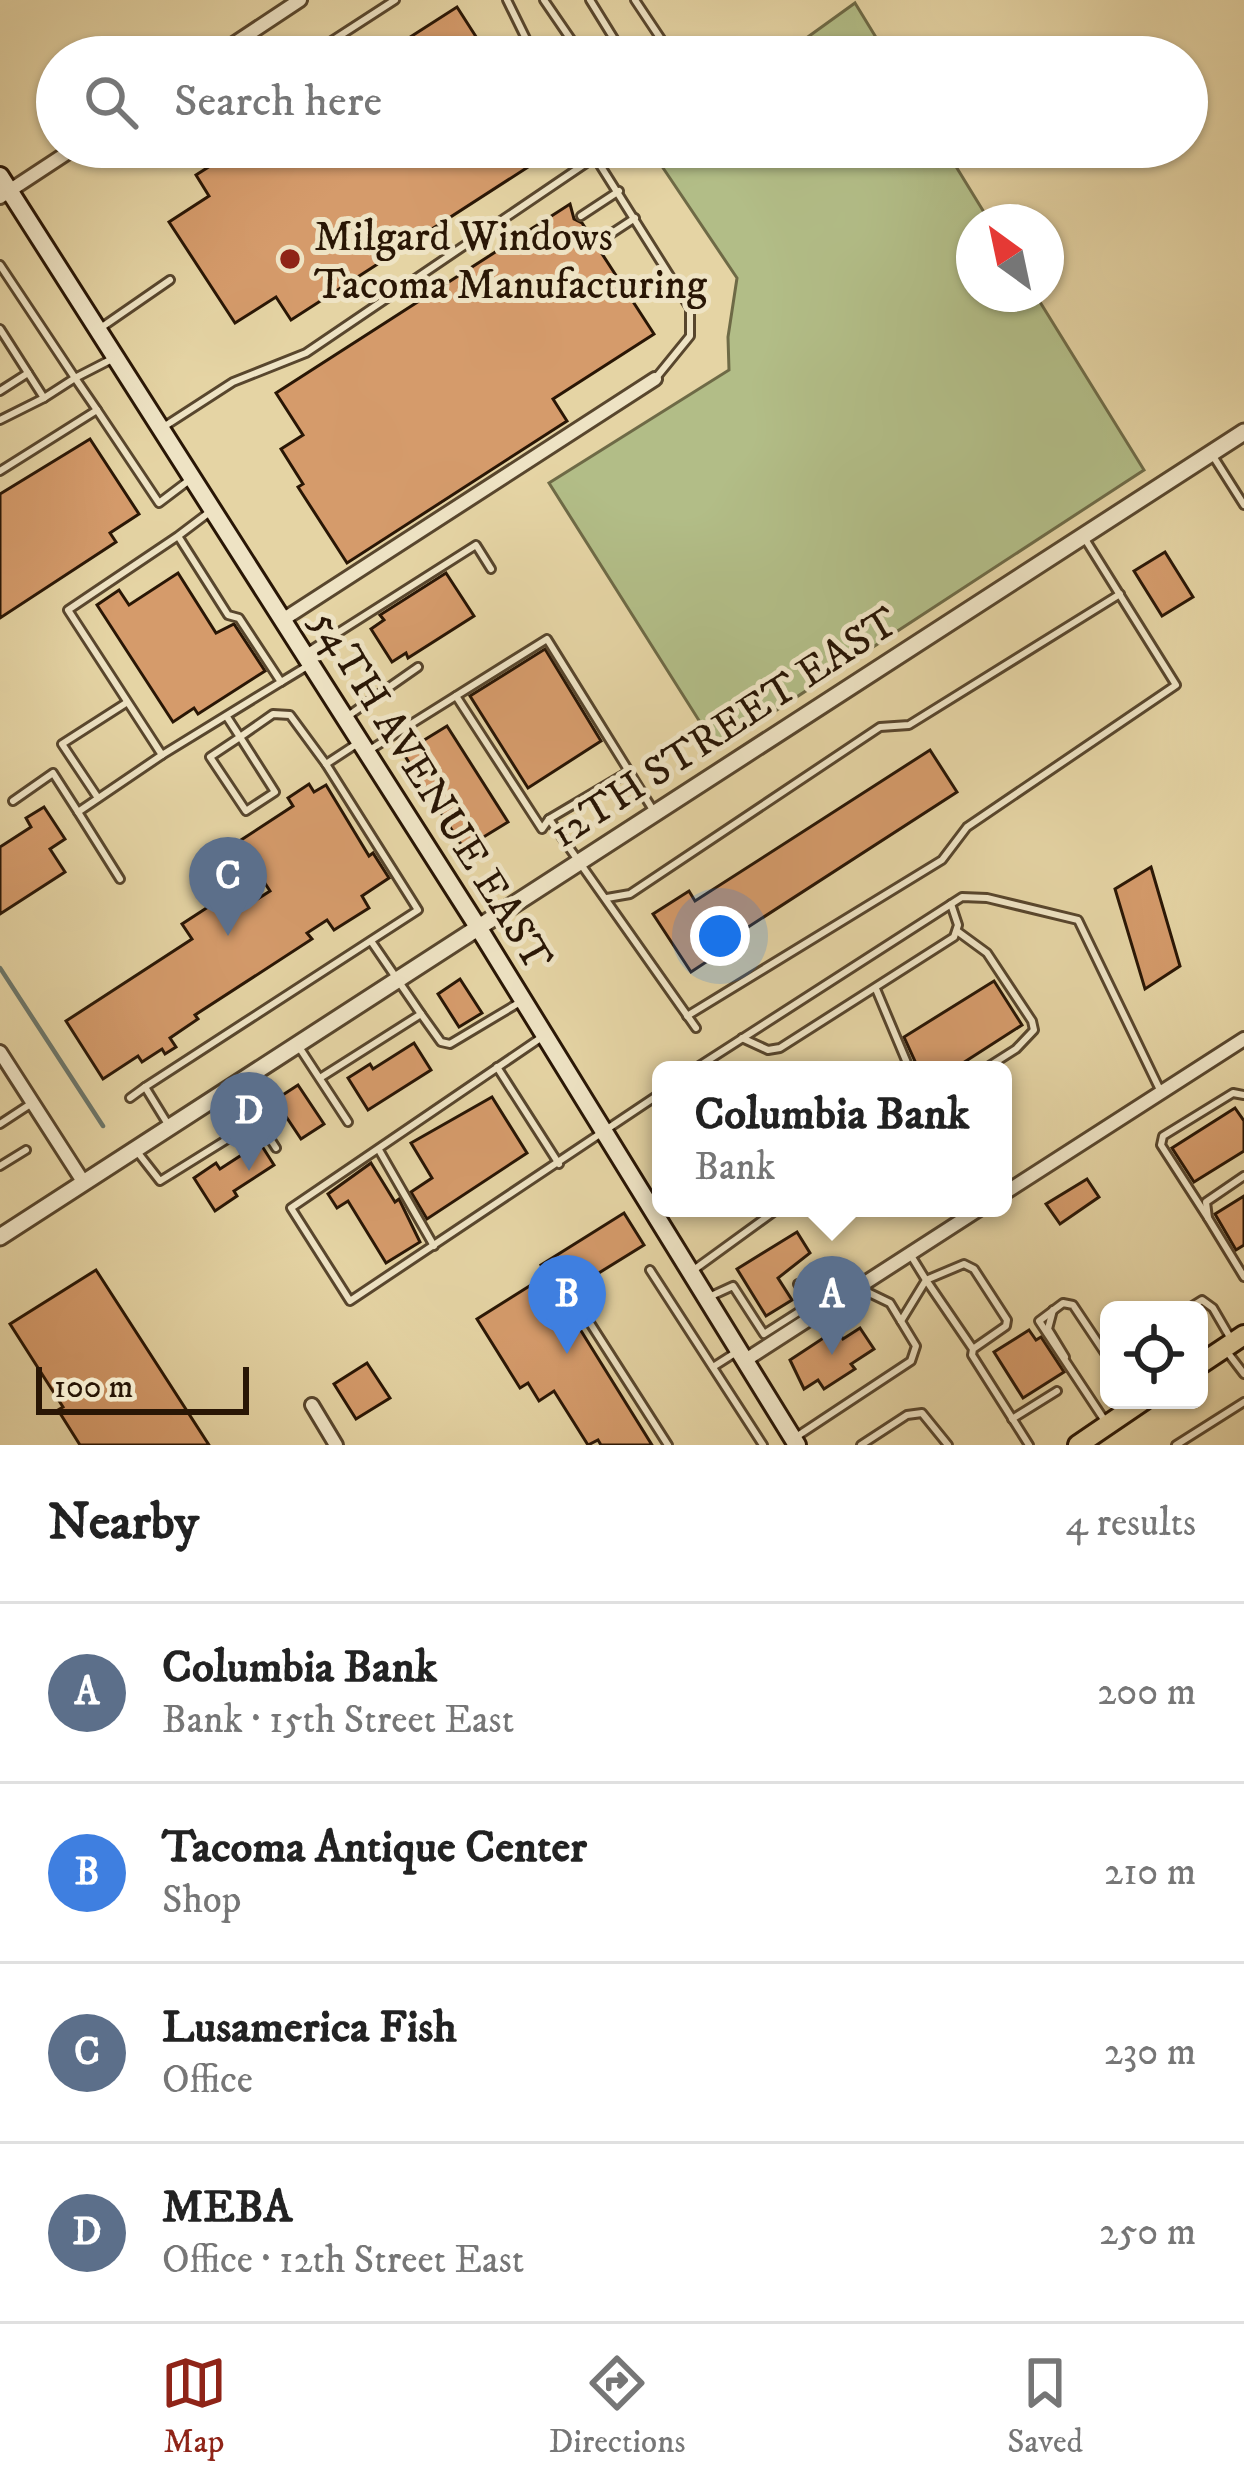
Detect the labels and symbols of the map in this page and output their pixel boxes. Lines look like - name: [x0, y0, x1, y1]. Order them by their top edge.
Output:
- north arrow: [956, 204, 1064, 312]
- place label: Milgard Windows Tacoma Manufacturing: [314, 212, 708, 312]
- marker: Milgard Windows Tacoma Manufacturing: [277, 246, 303, 272]
- street label: 12TH STREET EAST: [541, 596, 909, 860]
- street label: 54TH AVENUE EAST: [298, 600, 563, 981]
- pin: C: [189, 837, 267, 936]
- your location: [690, 906, 750, 966]
- pin: D: [210, 1072, 288, 1171]
- pin: B: [528, 1255, 606, 1354]
- pin: A: [793, 1256, 871, 1355]
- scale bar: [36, 1361, 249, 1414]

